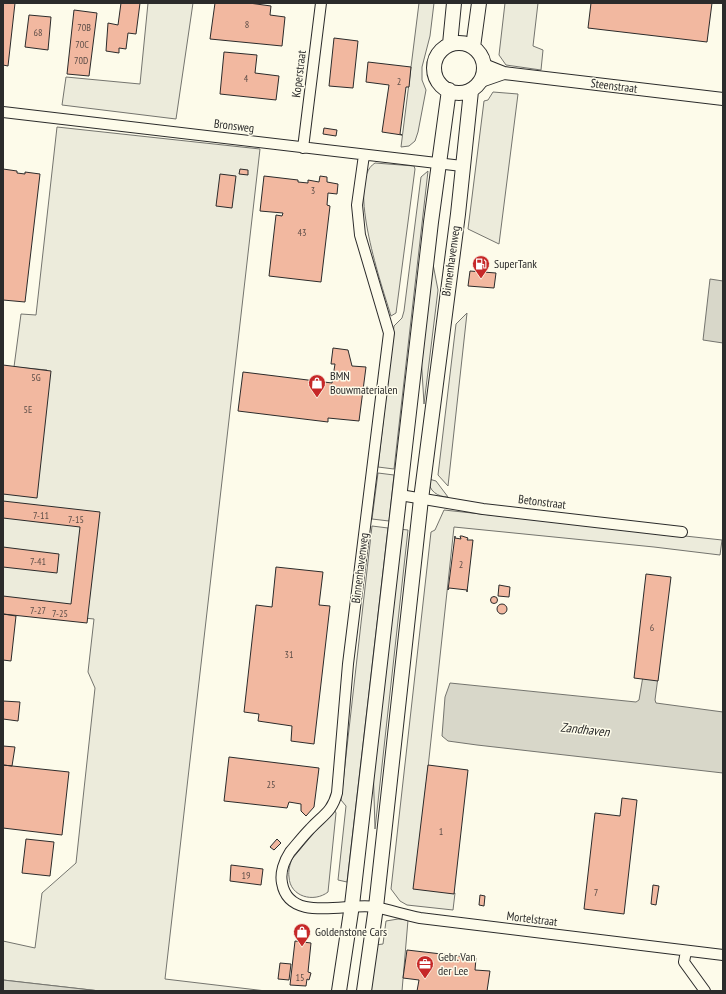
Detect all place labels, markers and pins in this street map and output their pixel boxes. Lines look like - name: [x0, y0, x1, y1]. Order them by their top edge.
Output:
- fuel station icon: SuperTank: [471, 254, 491, 279]
- place label: SuperTank: [494, 256, 537, 271]
- place label: BMN Bouwmaterialen: [330, 368, 398, 397]
- shop icon: BMN Bouwmaterialen: [307, 373, 327, 398]
- shop icon: Goldenstone Cars: [292, 922, 312, 947]
- place label: Goldenstone Cars: [315, 924, 387, 939]
- place label: Gebr. Van der Lee: [438, 949, 475, 978]
- office icon: Gebr. Van der Lee: [415, 954, 435, 979]

